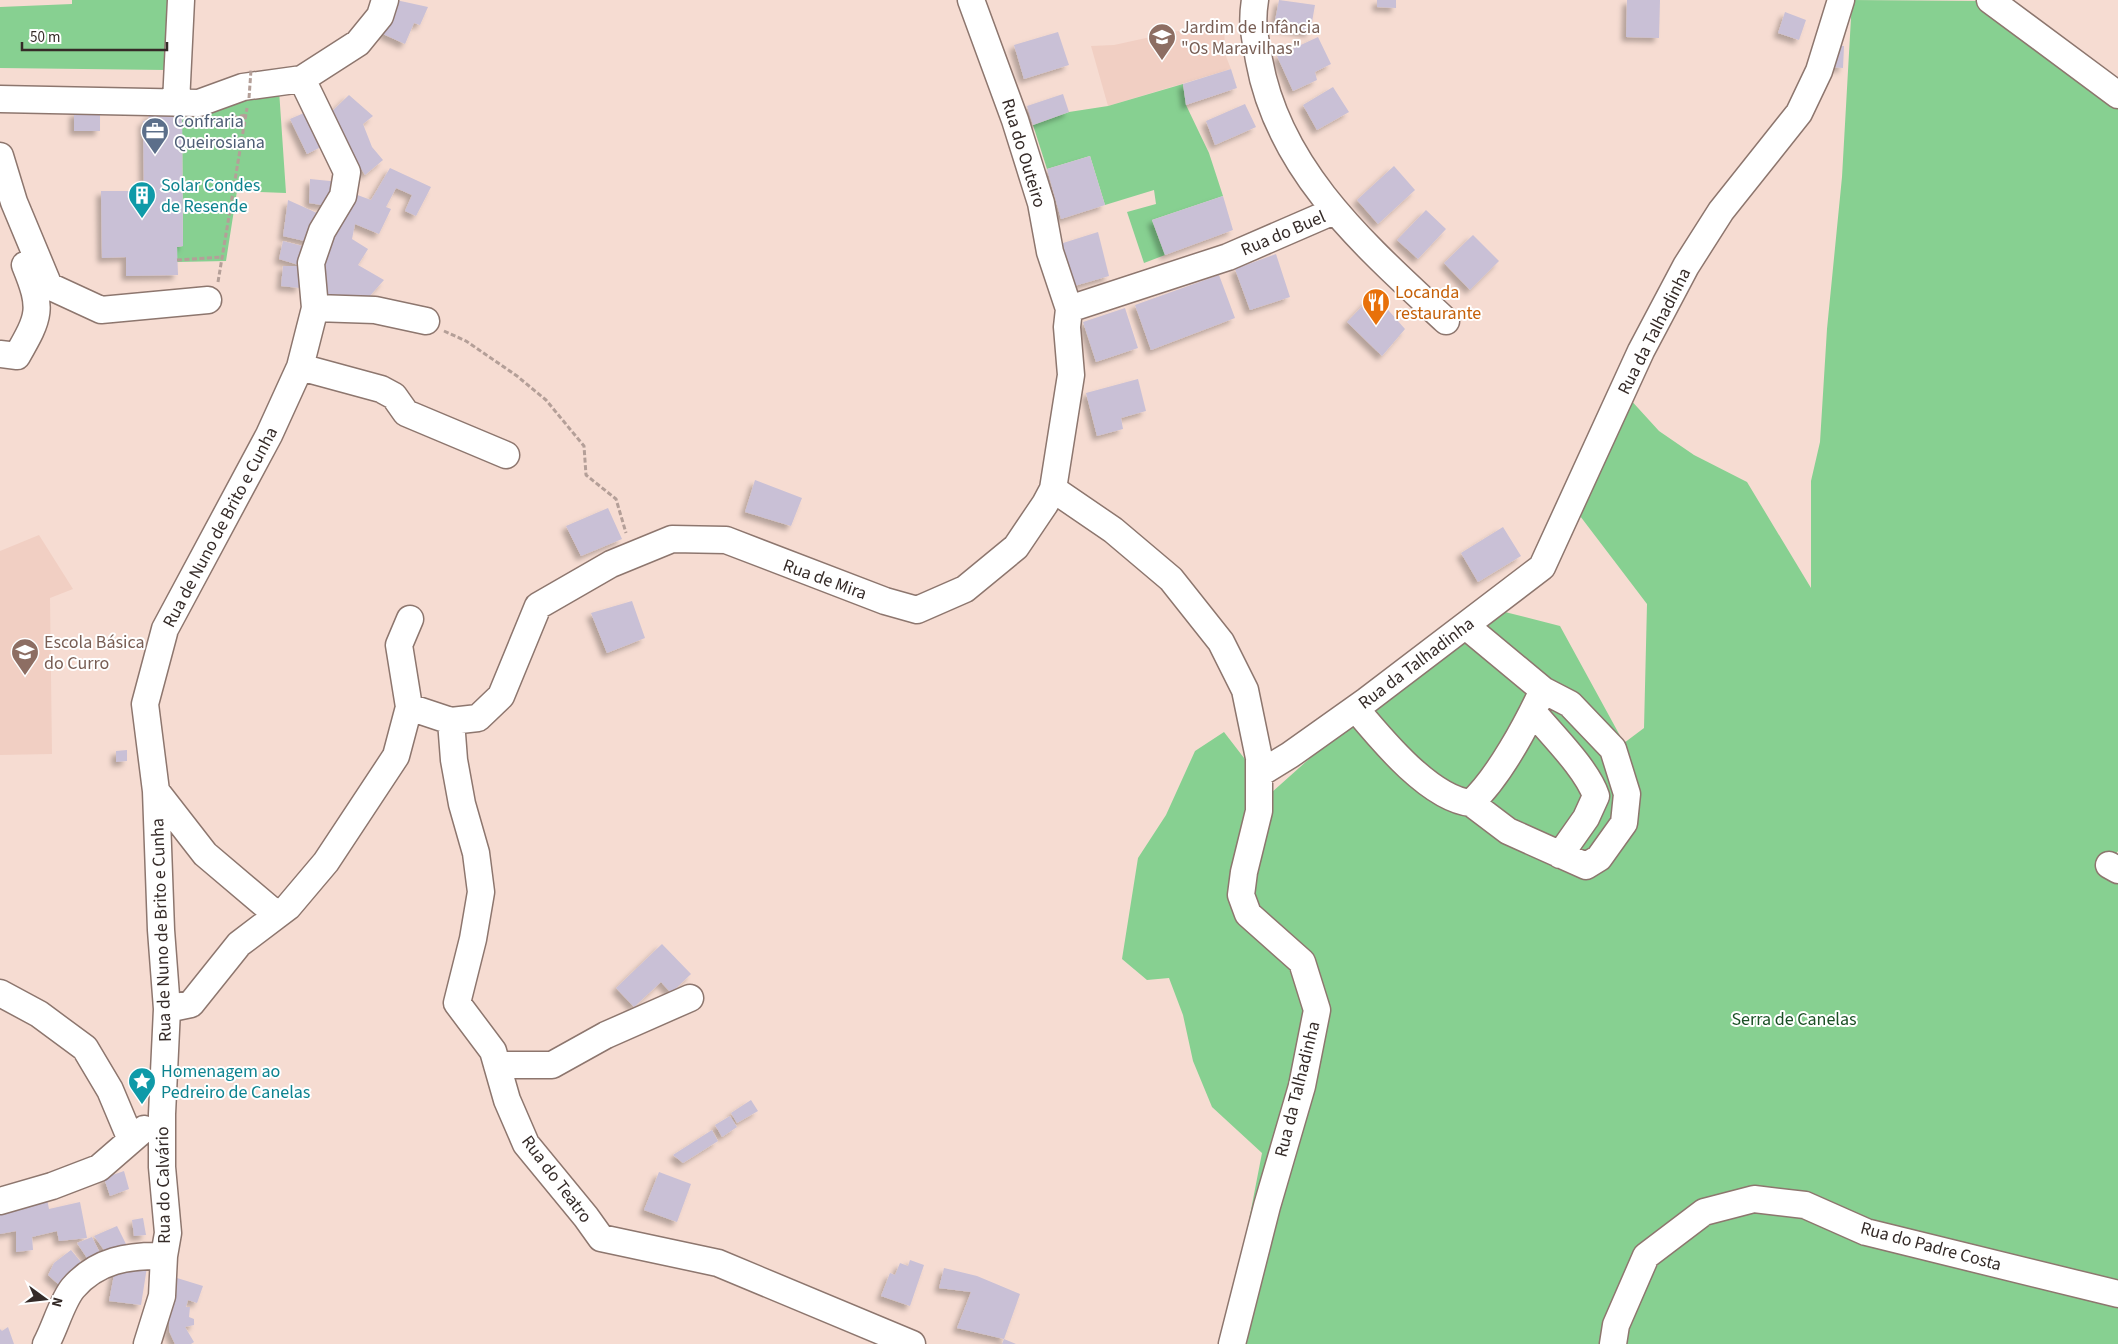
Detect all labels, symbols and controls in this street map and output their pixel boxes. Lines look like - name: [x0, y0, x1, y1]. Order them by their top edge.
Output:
- place label: Jardim de Infância "Os Maravilhas": [1181, 15, 1320, 61]
- scale bar: [22, 20, 168, 52]
- school or university icon: Jardim de Infância "Os Maravilhas": [1147, 22, 1177, 61]
- text: 50 m: [30, 27, 60, 48]
- street label: Rua do Outeiro: [995, 96, 1052, 211]
- place label: Confraria Queirosiana: [174, 109, 265, 155]
- office icon: Confraria Queirosiana: [140, 116, 170, 155]
- place label: Solar Condes de Resende: [161, 173, 260, 219]
- building icon: Solar Condes de Resende: [127, 180, 157, 219]
- street label: Rua do Buel: [1237, 204, 1329, 263]
- street label: Rua da Talhadinha: [1612, 263, 1697, 399]
- place label: Locanda restaurante: [1395, 280, 1481, 326]
- restaurant icon: Locanda restaurante: [1361, 287, 1391, 326]
- street label: Rua de Nuno de Brito e Cunha: [157, 422, 284, 632]
- street label: Rua de Mira: [779, 553, 870, 606]
- street label: Rua da Talhadinha: [1353, 611, 1479, 715]
- place label: Escola Básica do Curro: [44, 630, 145, 676]
- school or university icon: Escola Básica do Curro: [10, 637, 40, 676]
- street label: Rua de Nuno de Brito e Cunha: [145, 818, 178, 1042]
- park label: Serra de Canelas: [1731, 1007, 1857, 1032]
- street label: Rua da Talhadinha: [1268, 1018, 1326, 1160]
- place label: Homenagem ao Pedreiro de Canelas: [161, 1059, 310, 1105]
- place icon: Homenagem ao Pedreiro de Canelas: [127, 1066, 157, 1105]
- street label: Rua do Calvário: [150, 1126, 177, 1244]
- street label: Rua do Teatro: [515, 1130, 598, 1228]
- street label: Rua do Padre Costa: [1858, 1216, 2004, 1277]
- north arrow: [20, 1274, 70, 1324]
- text: N: [46, 1295, 67, 1309]

